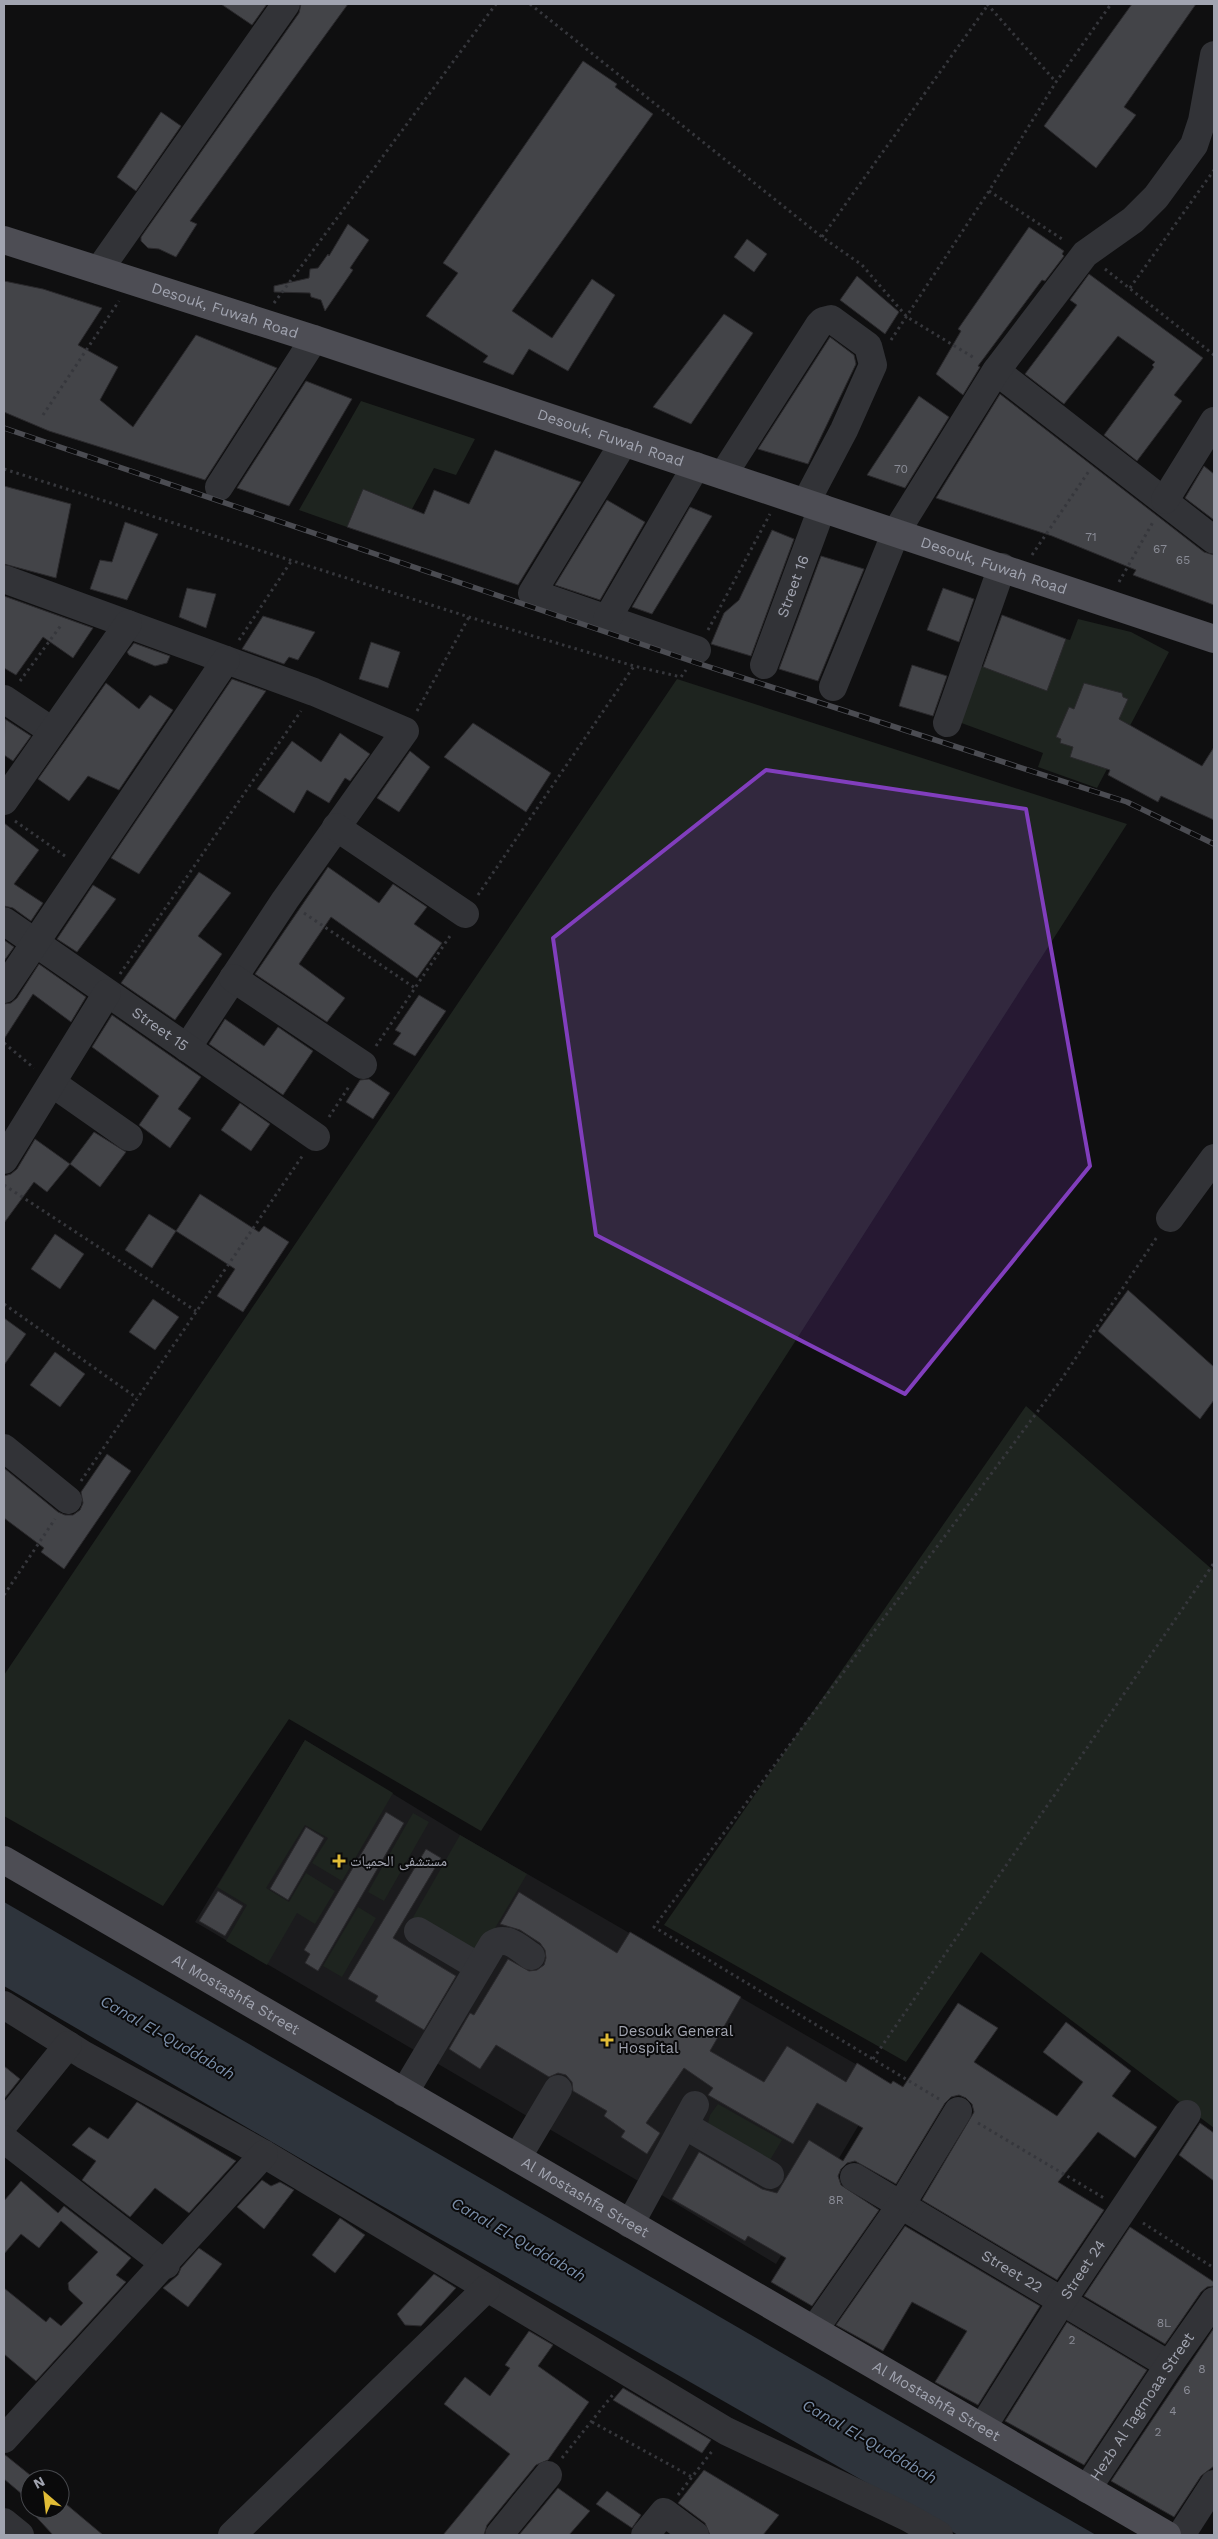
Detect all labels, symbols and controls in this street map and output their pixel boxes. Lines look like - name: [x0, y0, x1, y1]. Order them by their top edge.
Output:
- street label: Desouk, Fuwah Road: [149, 279, 301, 342]
- street label: Desouk, Fuwah Road: [535, 405, 686, 471]
- house number: 70: [894, 462, 908, 476]
- house number: 71: [1085, 530, 1097, 544]
- street label: Desouk, Fuwah Road: [918, 533, 1069, 598]
- house number: 67: [1153, 542, 1167, 556]
- street label: Street 16: [773, 553, 813, 620]
- house number: 65: [1176, 553, 1190, 567]
- street label: Street 15: [129, 1003, 192, 1055]
- place label: مستشفى الحميات: [350, 1852, 447, 1871]
- marker: مستشفى الحميات: [332, 1854, 346, 1868]
- street label: Al Mostashfa Street: [169, 1950, 303, 2039]
- water label: Canal El-Quddabah: [97, 1991, 238, 2084]
- place label: Desouk General Hospital: [618, 2022, 734, 2057]
- marker: Desouk General Hospital: [600, 2033, 614, 2047]
- street label: Al Mostashfa Street: [518, 2153, 653, 2242]
- water label: Canal El-Quddabah: [448, 2193, 589, 2286]
- house number: 8R: [828, 2193, 844, 2207]
- street label: Street 24: [1057, 2236, 1109, 2303]
- street label: Street 22: [978, 2246, 1046, 2296]
- house number: 8L: [1157, 2316, 1171, 2330]
- street label: Hezb Al Tagmoaa Street: [1086, 2328, 1198, 2484]
- house number: 2: [1069, 2333, 1076, 2347]
- street label: Al Mostashfa Street: [869, 2357, 1004, 2446]
- house number: 8: [1198, 2362, 1206, 2376]
- house number: 6: [1183, 2383, 1191, 2397]
- water label: Canal El-Quddabah: [799, 2395, 940, 2488]
- house number: 4: [1169, 2404, 1177, 2418]
- house number: 2: [1155, 2425, 1162, 2439]
- north arrow: [20, 2469, 70, 2519]
- text: N: [31, 2473, 47, 2492]

